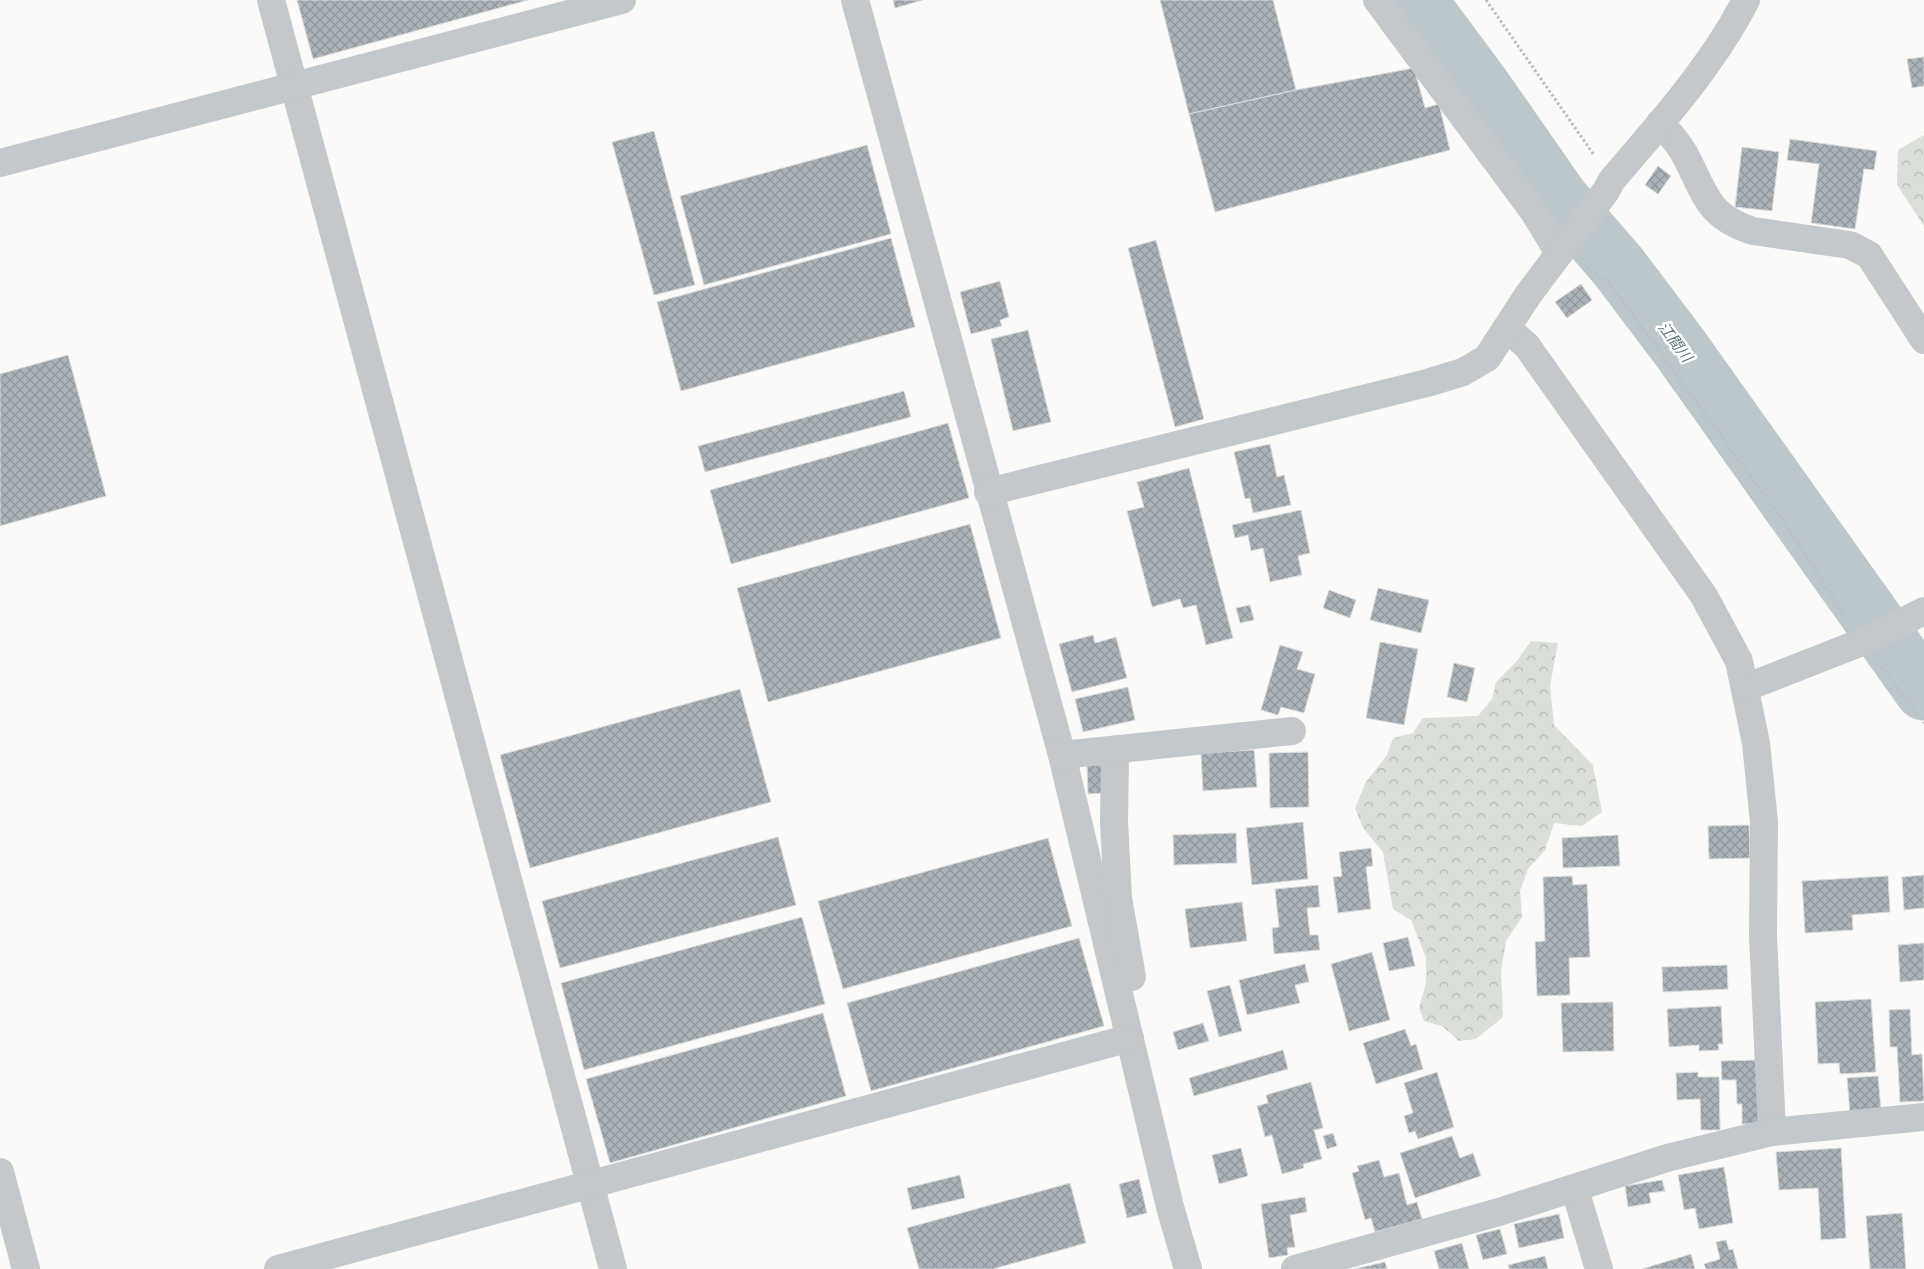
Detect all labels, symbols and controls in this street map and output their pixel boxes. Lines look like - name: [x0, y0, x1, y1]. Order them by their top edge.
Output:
- water label: 江間川: [1655, 319, 1697, 366]

